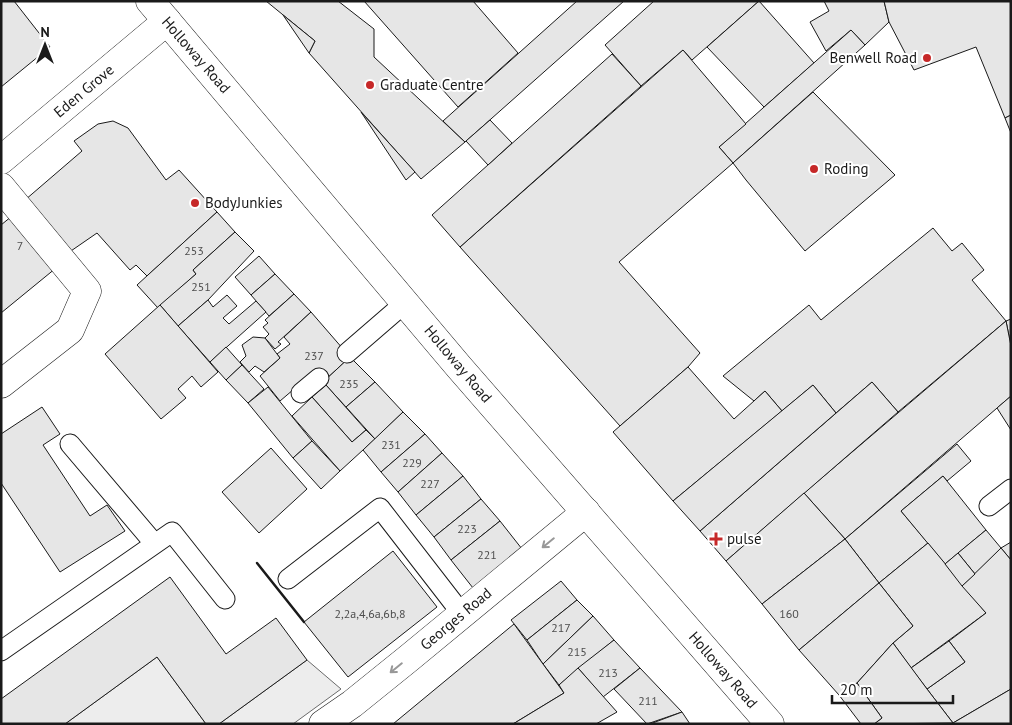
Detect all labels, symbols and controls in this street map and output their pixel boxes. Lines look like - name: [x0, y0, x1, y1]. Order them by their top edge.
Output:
- street label: Holloway Road: [158, 12, 235, 97]
- north arrow: [20, 20, 70, 70]
- text: N: [40, 23, 50, 41]
- place label: Benwell Road: [829, 48, 917, 67]
- marker: Benwell Road: [921, 52, 933, 64]
- street label: Eden Grove: [50, 60, 118, 121]
- place label: Graduate Centre: [380, 75, 484, 94]
- marker: Graduate Centre: [364, 79, 376, 91]
- place label: Roding: [824, 159, 869, 178]
- marker: Roding: [808, 163, 820, 175]
- place label: BodyJunkies: [205, 193, 283, 212]
- marker: BodyJunkies: [189, 197, 201, 209]
- house number: 7: [17, 238, 23, 253]
- house number: 253: [184, 243, 204, 258]
- house number: 251: [191, 279, 211, 294]
- street label: Holloway Road: [420, 321, 496, 406]
- house number: 237: [304, 348, 324, 363]
- house number: 235: [339, 376, 359, 391]
- house number: 231: [381, 437, 401, 452]
- house number: 229: [402, 455, 422, 470]
- house number: 227: [420, 476, 440, 491]
- house number: 223: [457, 521, 477, 536]
- place label: pulse: [727, 529, 762, 548]
- marker: pulse: [709, 532, 723, 546]
- one-way arrow: [542, 537, 555, 548]
- house number: 221: [477, 547, 497, 562]
- street label: Georges Road: [416, 583, 495, 654]
- house number: 2,2a,4,6a,6b,8: [335, 606, 405, 621]
- house number: 160: [779, 606, 799, 621]
- house number: 217: [551, 620, 571, 635]
- street label: Holloway Road: [685, 627, 762, 712]
- house number: 215: [567, 644, 587, 659]
- one-way arrow: [390, 663, 403, 674]
- house number: 213: [598, 665, 618, 680]
- scale bar: [832, 672, 953, 704]
- text: 20 m: [840, 680, 873, 699]
- house number: 211: [638, 693, 658, 708]

